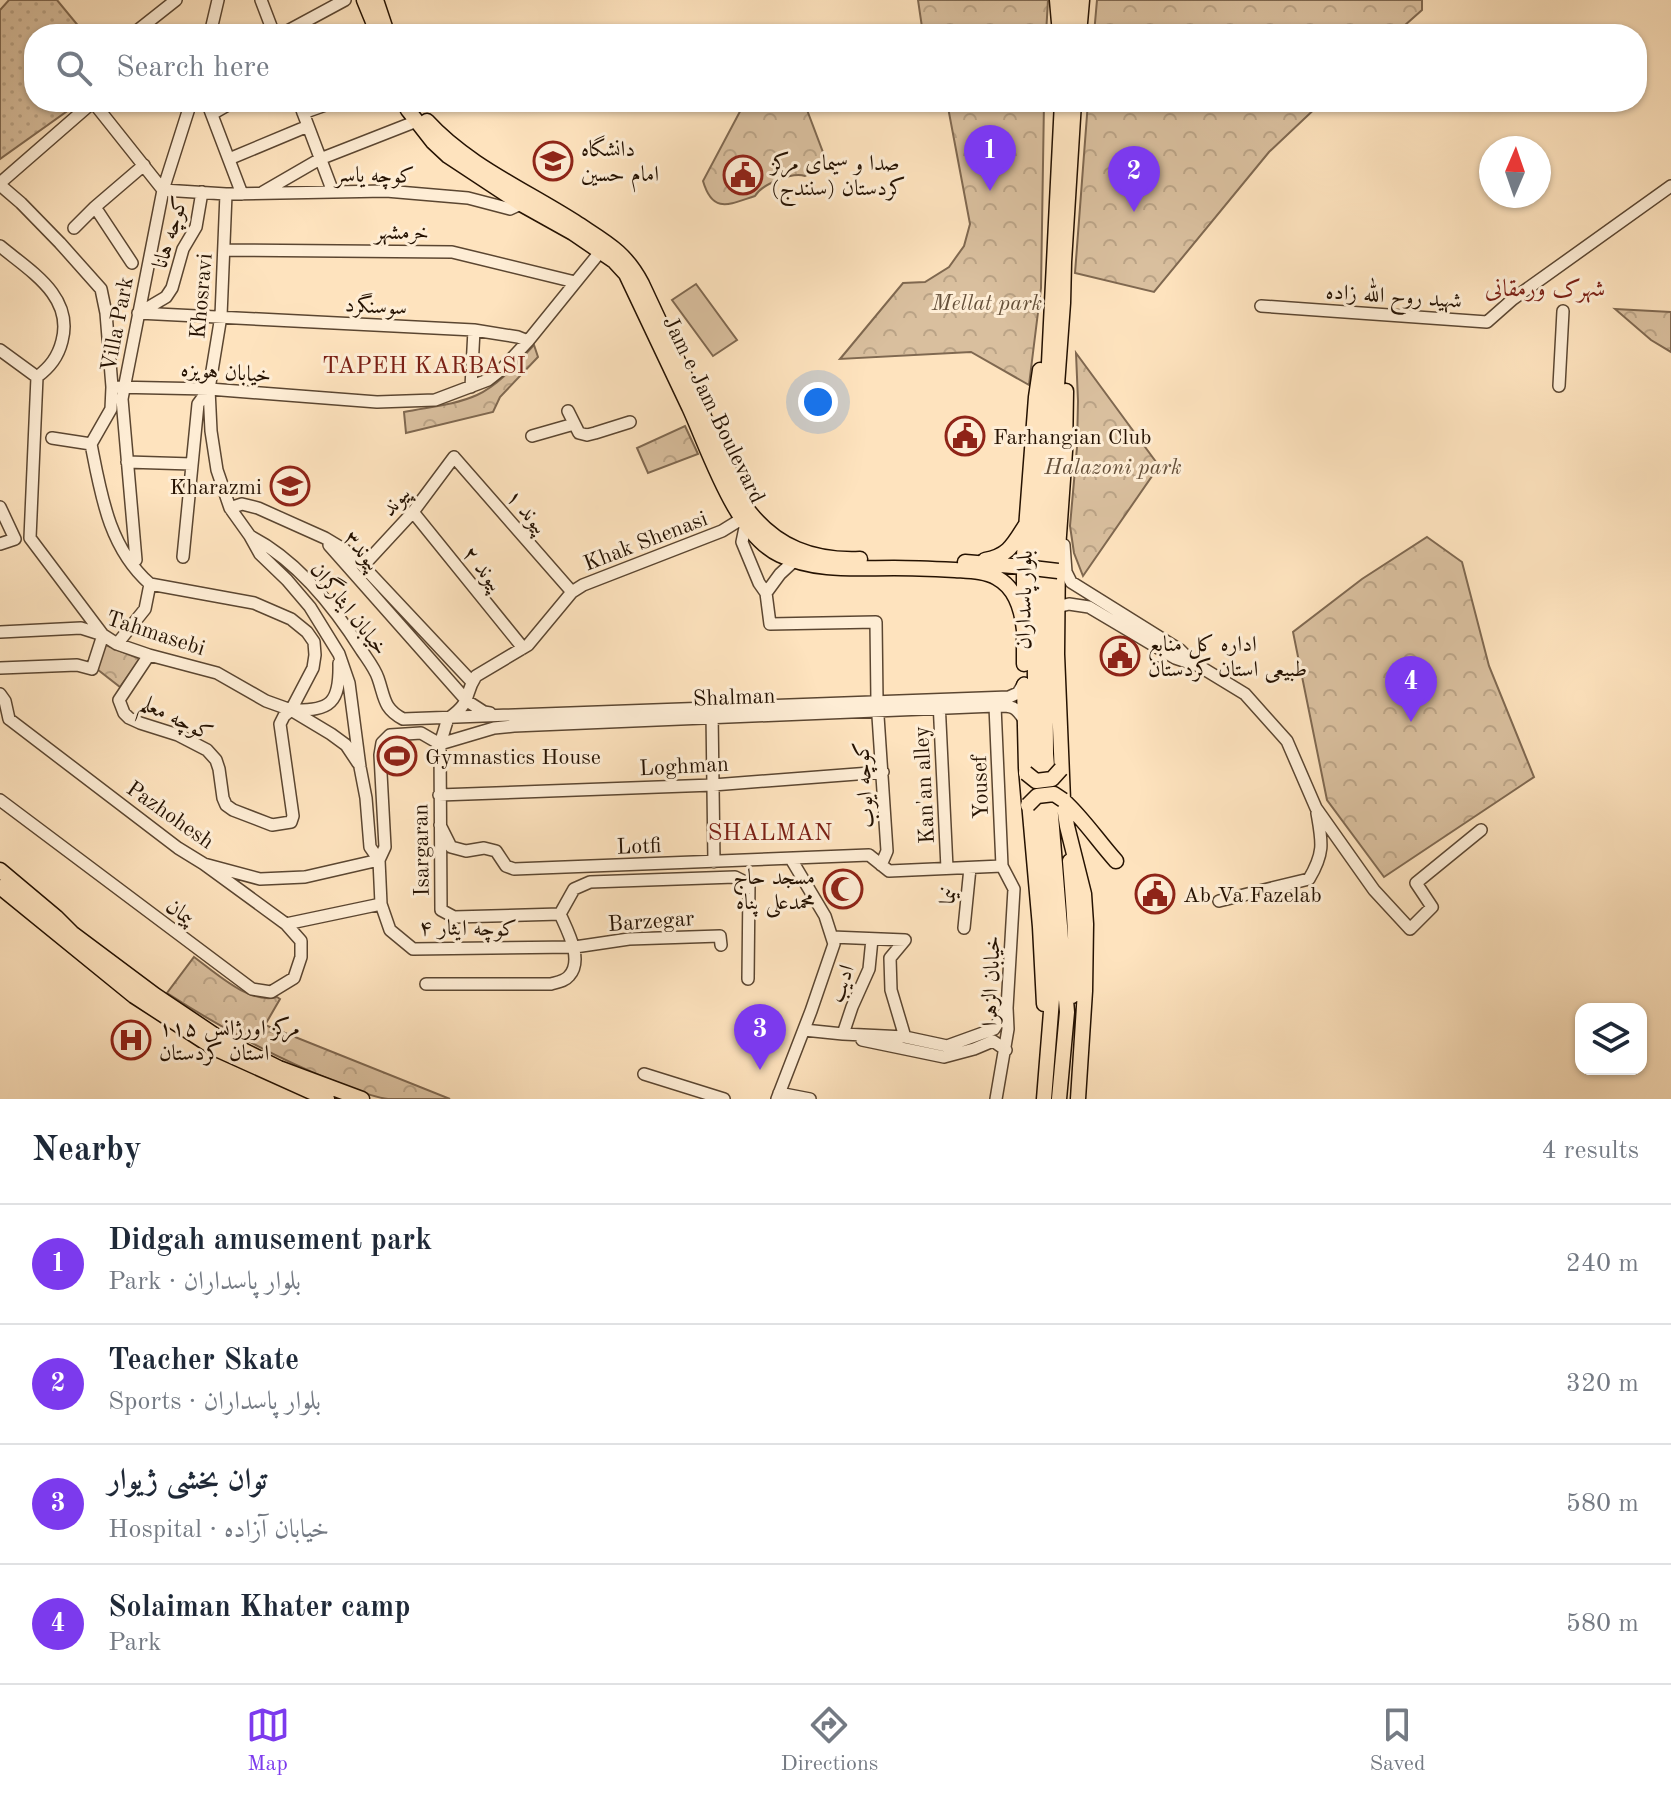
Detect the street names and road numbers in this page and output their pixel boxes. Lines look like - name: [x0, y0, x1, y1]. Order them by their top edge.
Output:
- street label: کوچه یاسر: [333, 164, 415, 191]
- street label: کوچه هانا: [150, 194, 195, 272]
- street label: خرمشهر: [373, 221, 429, 246]
- street label: Khosravi: [187, 252, 217, 340]
- street label: شهید روح الله زاده: [1324, 273, 1463, 320]
- street label: Villa Park: [98, 275, 138, 374]
- street label: سوسنگرد: [344, 291, 408, 321]
- street label: Jam e Jam Boulevard: [658, 313, 768, 507]
- street label: خیابان هویزه: [180, 359, 272, 388]
- street label: پیوند: [378, 482, 418, 523]
- street label: پیوند ۱: [499, 486, 552, 541]
- street label: Khak Shenasi: [581, 508, 711, 576]
- street label: پیوند۳: [336, 527, 384, 577]
- street label: پیوند ۲: [455, 542, 507, 598]
- street label: بلوار پاسداران: [1013, 550, 1041, 650]
- street label: خیابان ایثارگران: [305, 556, 395, 660]
- street label: Tahmasebi: [103, 608, 208, 660]
- street label: Shalman: [692, 686, 776, 710]
- street label: کوچه معلم: [132, 692, 216, 755]
- street label: Kan'an alley: [911, 725, 939, 844]
- street label: کوچه ایوب: [851, 741, 882, 829]
- street label: Loghman: [639, 754, 730, 780]
- street label: Yousef: [969, 754, 993, 819]
- street label: Pazhohesh: [122, 778, 218, 854]
- street label: Isargaran: [410, 803, 434, 896]
- street label: Lotfi: [616, 835, 662, 859]
- street label: نیما: [937, 886, 962, 906]
- street label: پیمان: [161, 895, 199, 932]
- street label: Barzegar: [607, 908, 695, 936]
- street label: کوچه ایثار ۴: [419, 917, 517, 944]
- street label: خیابان الزهرا: [979, 935, 1007, 1027]
- street label: ادیب: [825, 962, 860, 1006]

